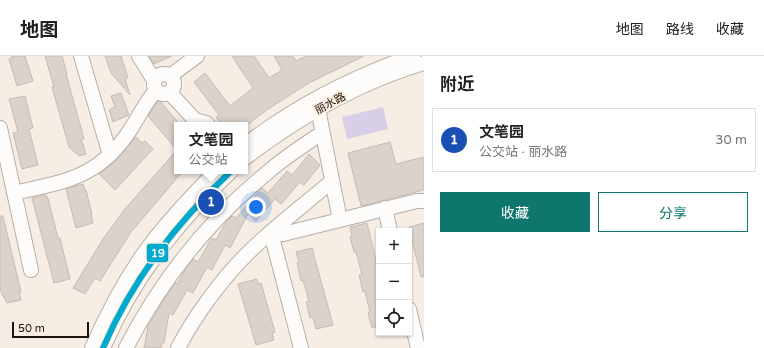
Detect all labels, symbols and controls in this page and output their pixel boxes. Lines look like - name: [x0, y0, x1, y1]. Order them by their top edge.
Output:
- text: 地图: [20, 19, 58, 41]
- text: 地图: [616, 21, 644, 38]
- text: 路线: [666, 21, 694, 38]
- text: 收藏: [716, 21, 744, 38]
- text: 附近: [440, 74, 474, 95]
- street label: 丽水路: [313, 90, 348, 117]
- popup: [174, 122, 248, 174]
- text: 文笔园: [479, 123, 524, 141]
- text: 文笔园: [188, 131, 234, 149]
- text: 1: [450, 132, 458, 148]
- text: 30 m: [715, 132, 747, 148]
- text: 公交站 · 丽水路: [479, 144, 567, 160]
- text: 公交站: [188, 152, 228, 168]
- pin: 1: [198, 187, 224, 217]
- button: 收藏: [440, 192, 590, 232]
- button: 分享: [598, 192, 748, 232]
- your location: [246, 197, 266, 217]
- map controls: [376, 228, 412, 336]
- button: +: [376, 228, 412, 264]
- line badge: 19: [146, 243, 169, 263]
- text: 19: [151, 247, 165, 260]
- button: −: [376, 264, 412, 300]
- button: locate: [376, 300, 412, 336]
- scale bar: [12, 320, 89, 339]
- text: 50 m: [18, 322, 45, 335]

